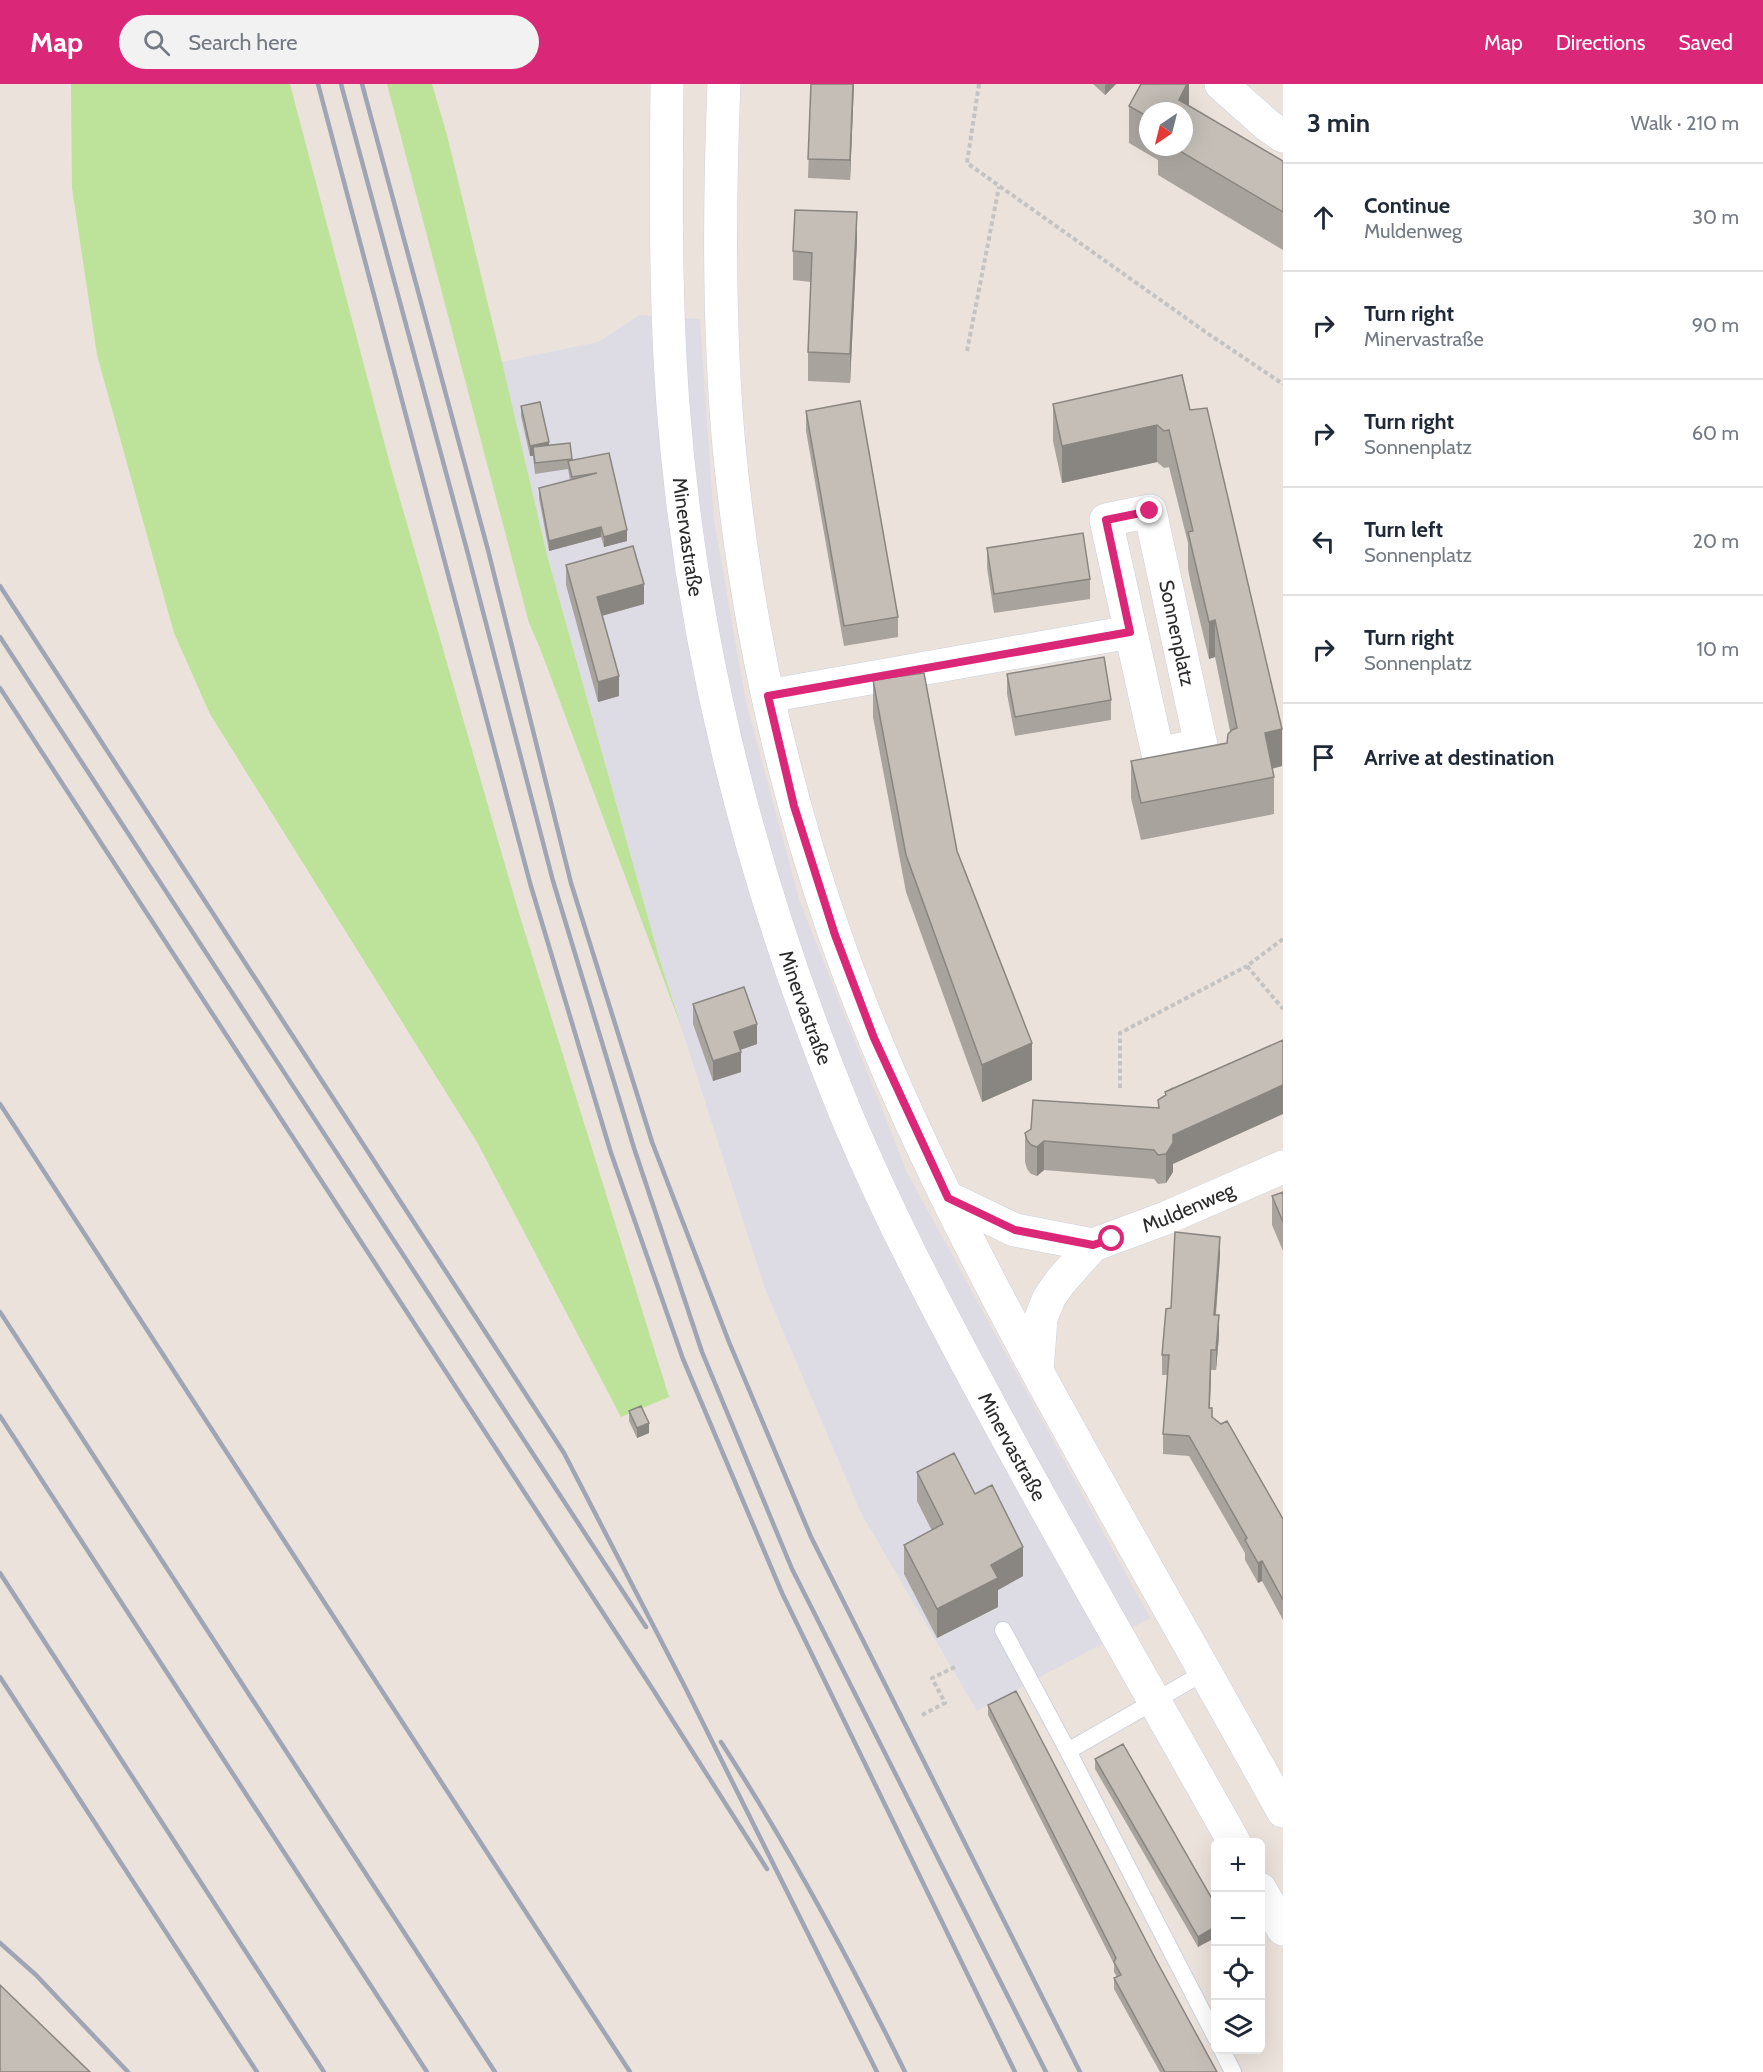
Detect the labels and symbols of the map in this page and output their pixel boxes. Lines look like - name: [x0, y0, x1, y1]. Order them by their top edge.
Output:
- north arrow: [1139, 102, 1193, 156]
- street label: Minervastraße: [668, 476, 708, 598]
- route end: [1136, 497, 1162, 523]
- street label: Sonnenplatz: [1154, 578, 1200, 688]
- street label: Minervastraße: [774, 947, 837, 1068]
- street label: Muldenweg: [1139, 1177, 1239, 1238]
- route start: [1098, 1225, 1124, 1251]
- street label: Minervastraße: [973, 1388, 1051, 1505]

